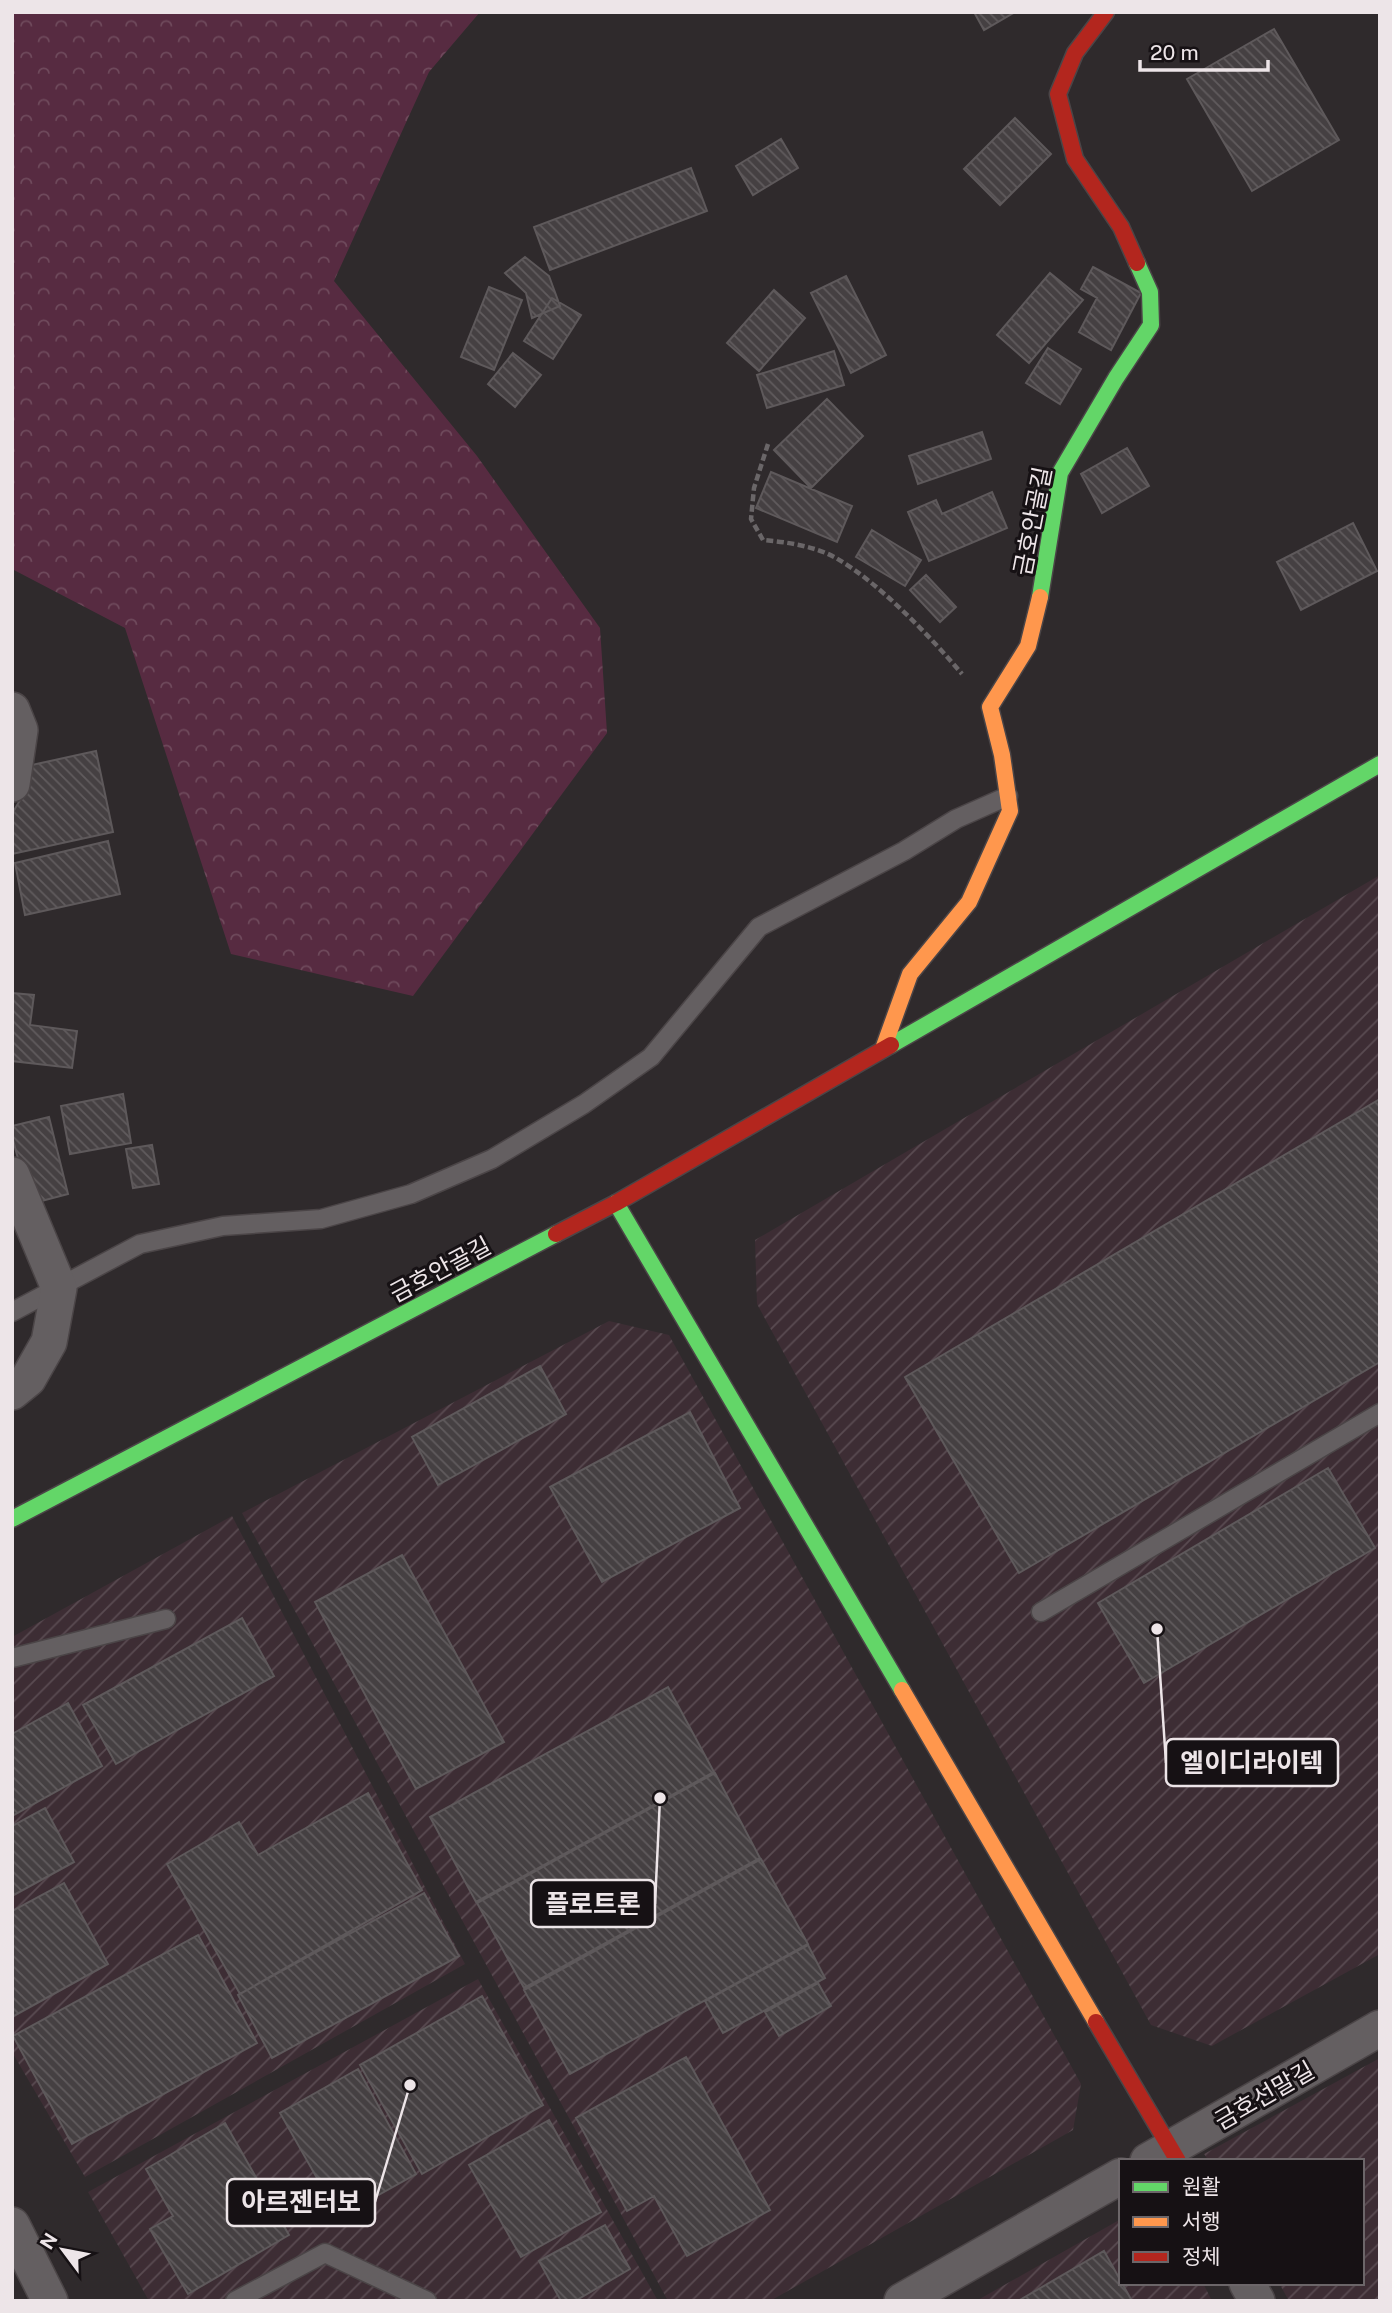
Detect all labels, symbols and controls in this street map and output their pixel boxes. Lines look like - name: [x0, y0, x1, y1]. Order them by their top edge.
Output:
- scale bar: [1140, 28, 1268, 72]
- text: 20 m: [1150, 40, 1199, 65]
- street label: 금호안골길: [1008, 464, 1056, 578]
- street label: 금호안골길: [385, 1231, 495, 1307]
- callout: 엘이디라이텍: [1166, 1739, 1338, 1786]
- text: 엘이디라이텍: [1180, 1747, 1324, 1778]
- callout: 플로트론: [531, 1880, 655, 1927]
- text: 플로트론: [545, 1888, 641, 1919]
- street label: 금호선말길: [1209, 2055, 1319, 2135]
- legend: [1119, 2159, 1364, 2285]
- text: 원활: [1182, 2174, 1221, 2199]
- callout: 아르젠터보: [227, 2179, 375, 2226]
- text: 아르젠터보: [241, 2186, 361, 2217]
- text: 서행: [1182, 2209, 1221, 2234]
- north arrow: [28, 2215, 98, 2285]
- text: N: [35, 2229, 62, 2253]
- text: 정체: [1182, 2244, 1221, 2269]

